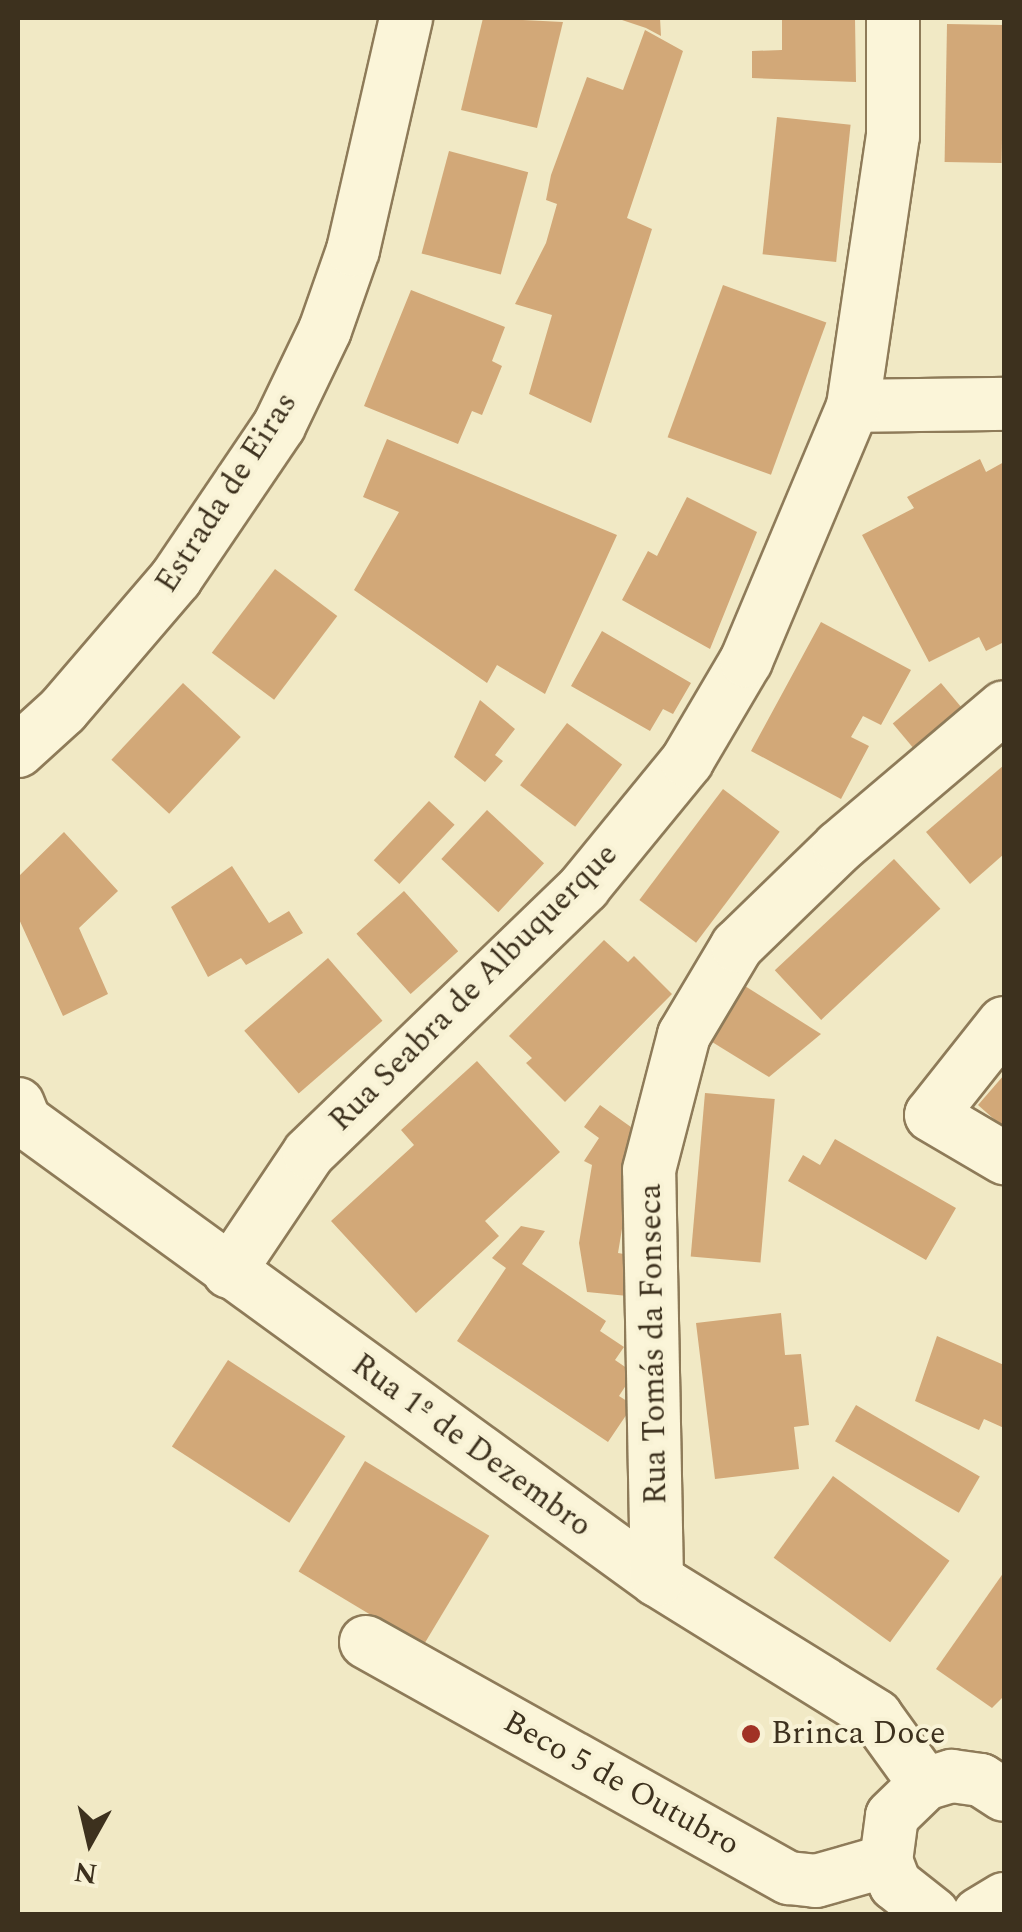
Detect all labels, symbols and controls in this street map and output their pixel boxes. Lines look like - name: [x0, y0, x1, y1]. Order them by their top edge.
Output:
- street label: Estrada de Eiras: [148, 386, 306, 600]
- street label: Rua Seabra de Albuquerque: [322, 836, 626, 1140]
- street label: Rua Tomás da Fonseca: [632, 1183, 676, 1505]
- street label: Rua 1º de Dezembro: [344, 1346, 598, 1546]
- street label: Beco 5 de Outubro: [496, 1703, 746, 1865]
- place label: Brinca Doce: [771, 1715, 945, 1753]
- marker: Brinca Doce: [740, 1723, 762, 1745]
- north arrow: [40, 1792, 140, 1892]
- text: N: [71, 1849, 100, 1895]

